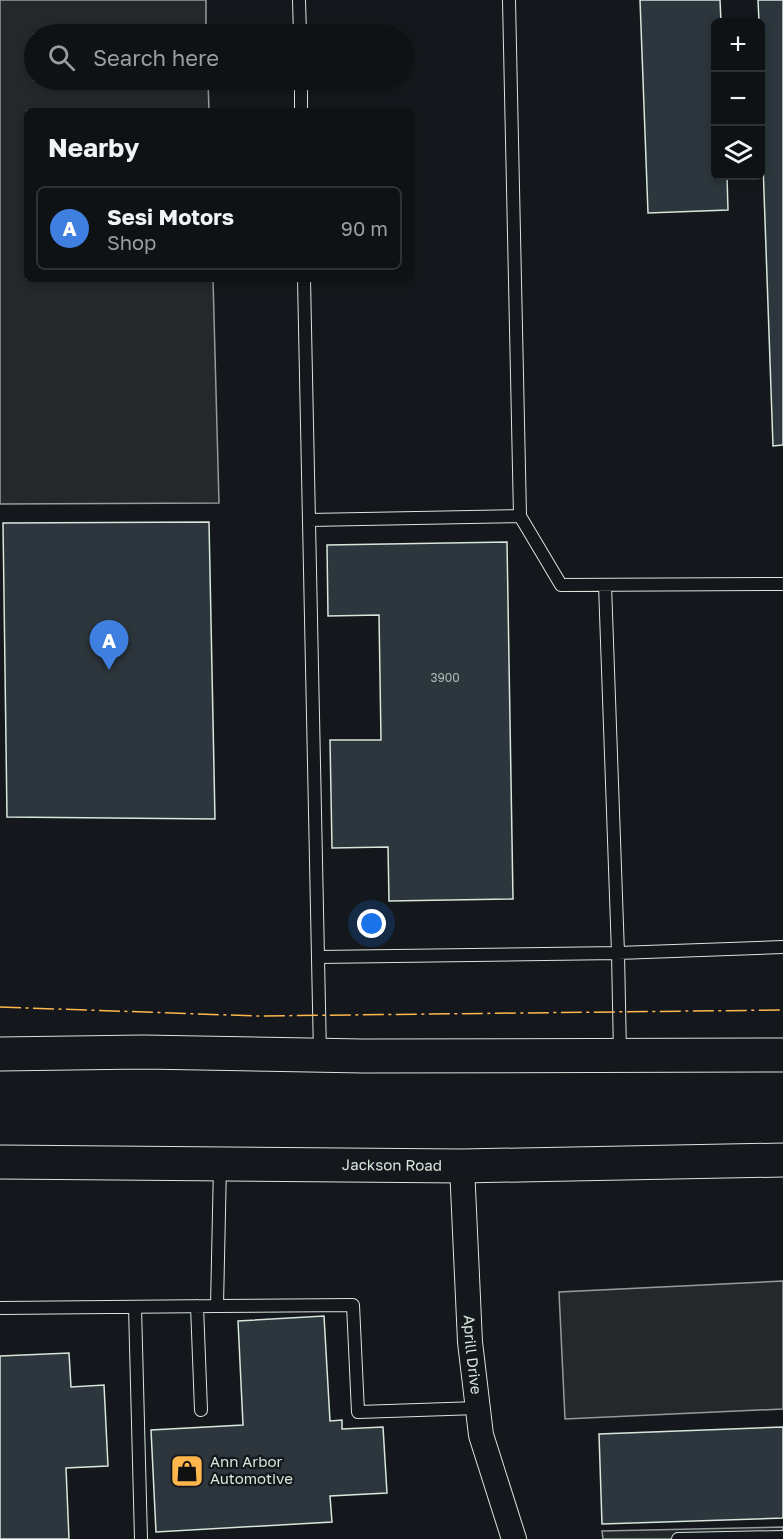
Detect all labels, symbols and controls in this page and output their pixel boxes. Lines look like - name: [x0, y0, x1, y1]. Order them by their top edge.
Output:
- map controls: [711, 18, 765, 180]
- button: +: [711, 18, 765, 72]
- search box: [24, 24, 414, 90]
- icon: search: [45, 41, 78, 74]
- text: Search here: [93, 44, 219, 71]
- button: −: [711, 72, 765, 126]
- button: layers: [711, 126, 765, 180]
- text: Nearby: [48, 132, 139, 163]
- text: Sesi Motors: [107, 203, 234, 230]
- text: A: [62, 216, 77, 240]
- text: 90 m: [341, 216, 388, 240]
- text: Shop: [107, 230, 156, 254]
- pin: A: [90, 620, 128, 670]
- house number: 3900: [430, 670, 460, 685]
- your location: [357, 909, 386, 938]
- street label: Jackson Road: [342, 1155, 442, 1174]
- street label: Aprill Drive: [461, 1314, 486, 1396]
- place label: Ann Arbor Automotive: [210, 1452, 293, 1487]
- shop icon: Ann Arbor Automotive: [169, 1453, 205, 1489]

